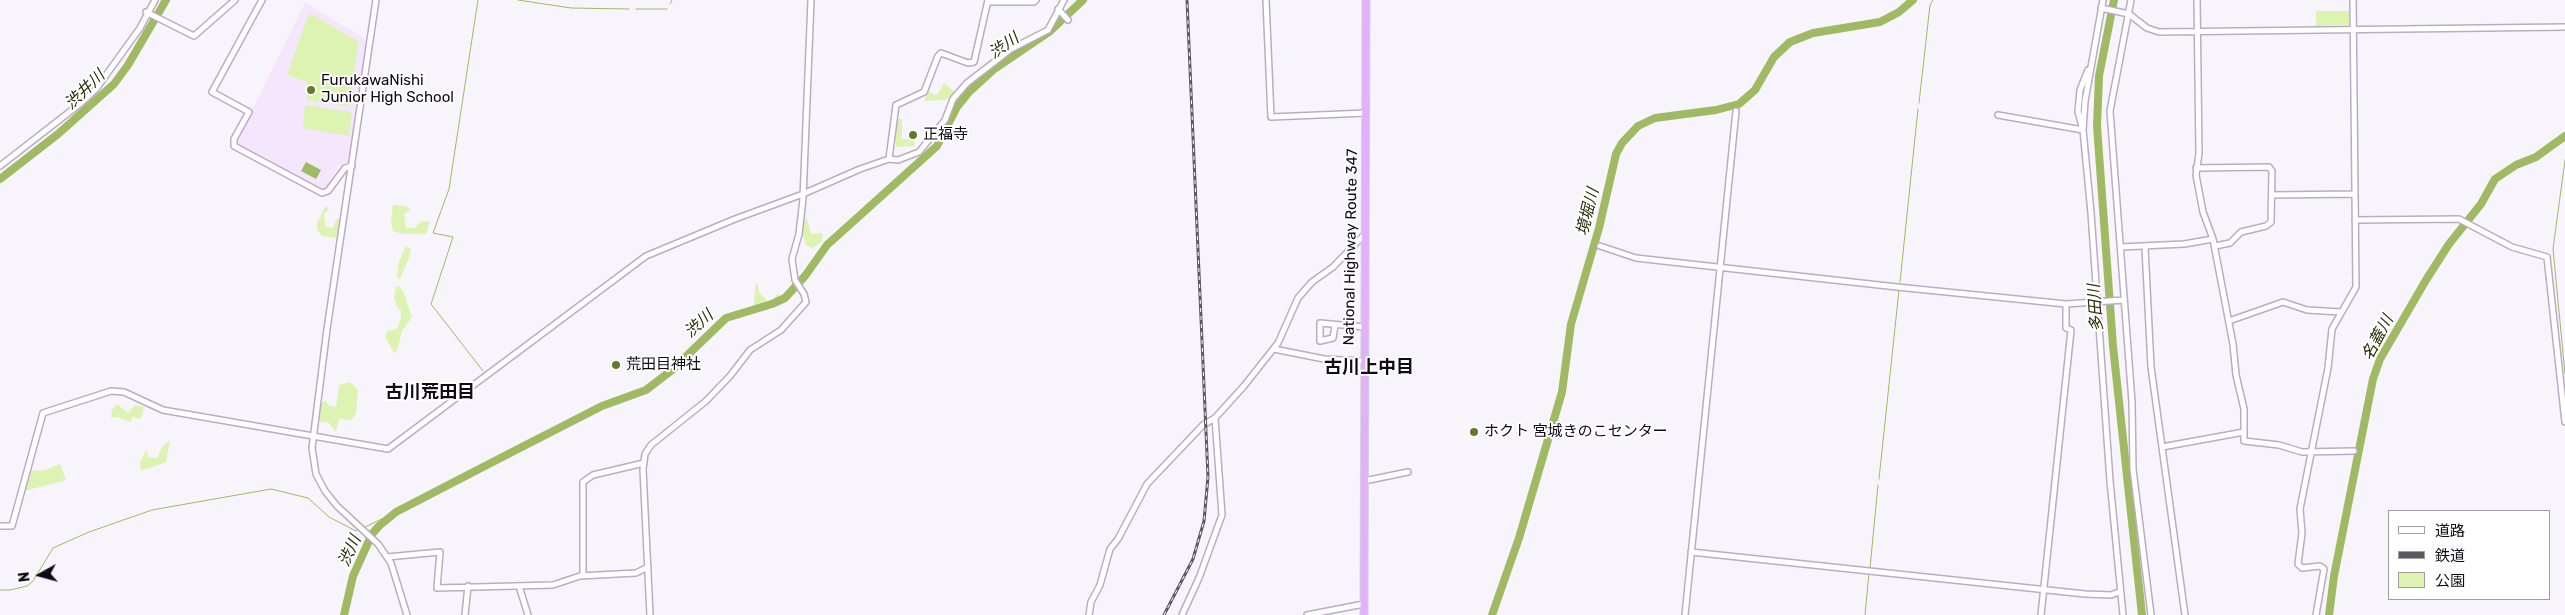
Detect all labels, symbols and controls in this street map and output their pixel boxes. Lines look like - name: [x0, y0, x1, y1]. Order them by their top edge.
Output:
- water label: 渋川: [985, 29, 1023, 63]
- water label: 渋井川: [61, 66, 109, 114]
- place label: FurukawaNishi Junior High School: [321, 72, 454, 107]
- marker: FurukawaNishi Junior High School: [305, 84, 317, 96]
- place label: 正福寺: [923, 126, 968, 144]
- marker: 正福寺: [907, 129, 919, 141]
- street label: National Highway Route 347: [1340, 149, 1362, 345]
- water label: 境堀川: [1573, 186, 1603, 238]
- water label: 多田川: [2085, 283, 2107, 333]
- water label: 渋川: [681, 306, 717, 342]
- water label: 名蓋川: [2358, 312, 2398, 364]
- place label: 荒田目神社: [626, 356, 701, 374]
- district label: 古川上中目: [1324, 357, 1414, 379]
- marker: 荒田目神社: [610, 359, 622, 371]
- district label: 古川荒田目: [385, 382, 475, 404]
- place label: ホクト 宮城きのこセンター: [1484, 423, 1668, 441]
- marker: ホクト 宮城きのこセンター: [1468, 426, 1480, 438]
- legend: [2388, 510, 2550, 600]
- text: 道路: [2435, 522, 2465, 540]
- water label: 渋川: [335, 532, 365, 570]
- text: 鉄道: [2435, 547, 2465, 565]
- north arrow: [15, 550, 65, 600]
- text: N: [16, 571, 34, 583]
- text: 公園: [2435, 572, 2465, 590]

